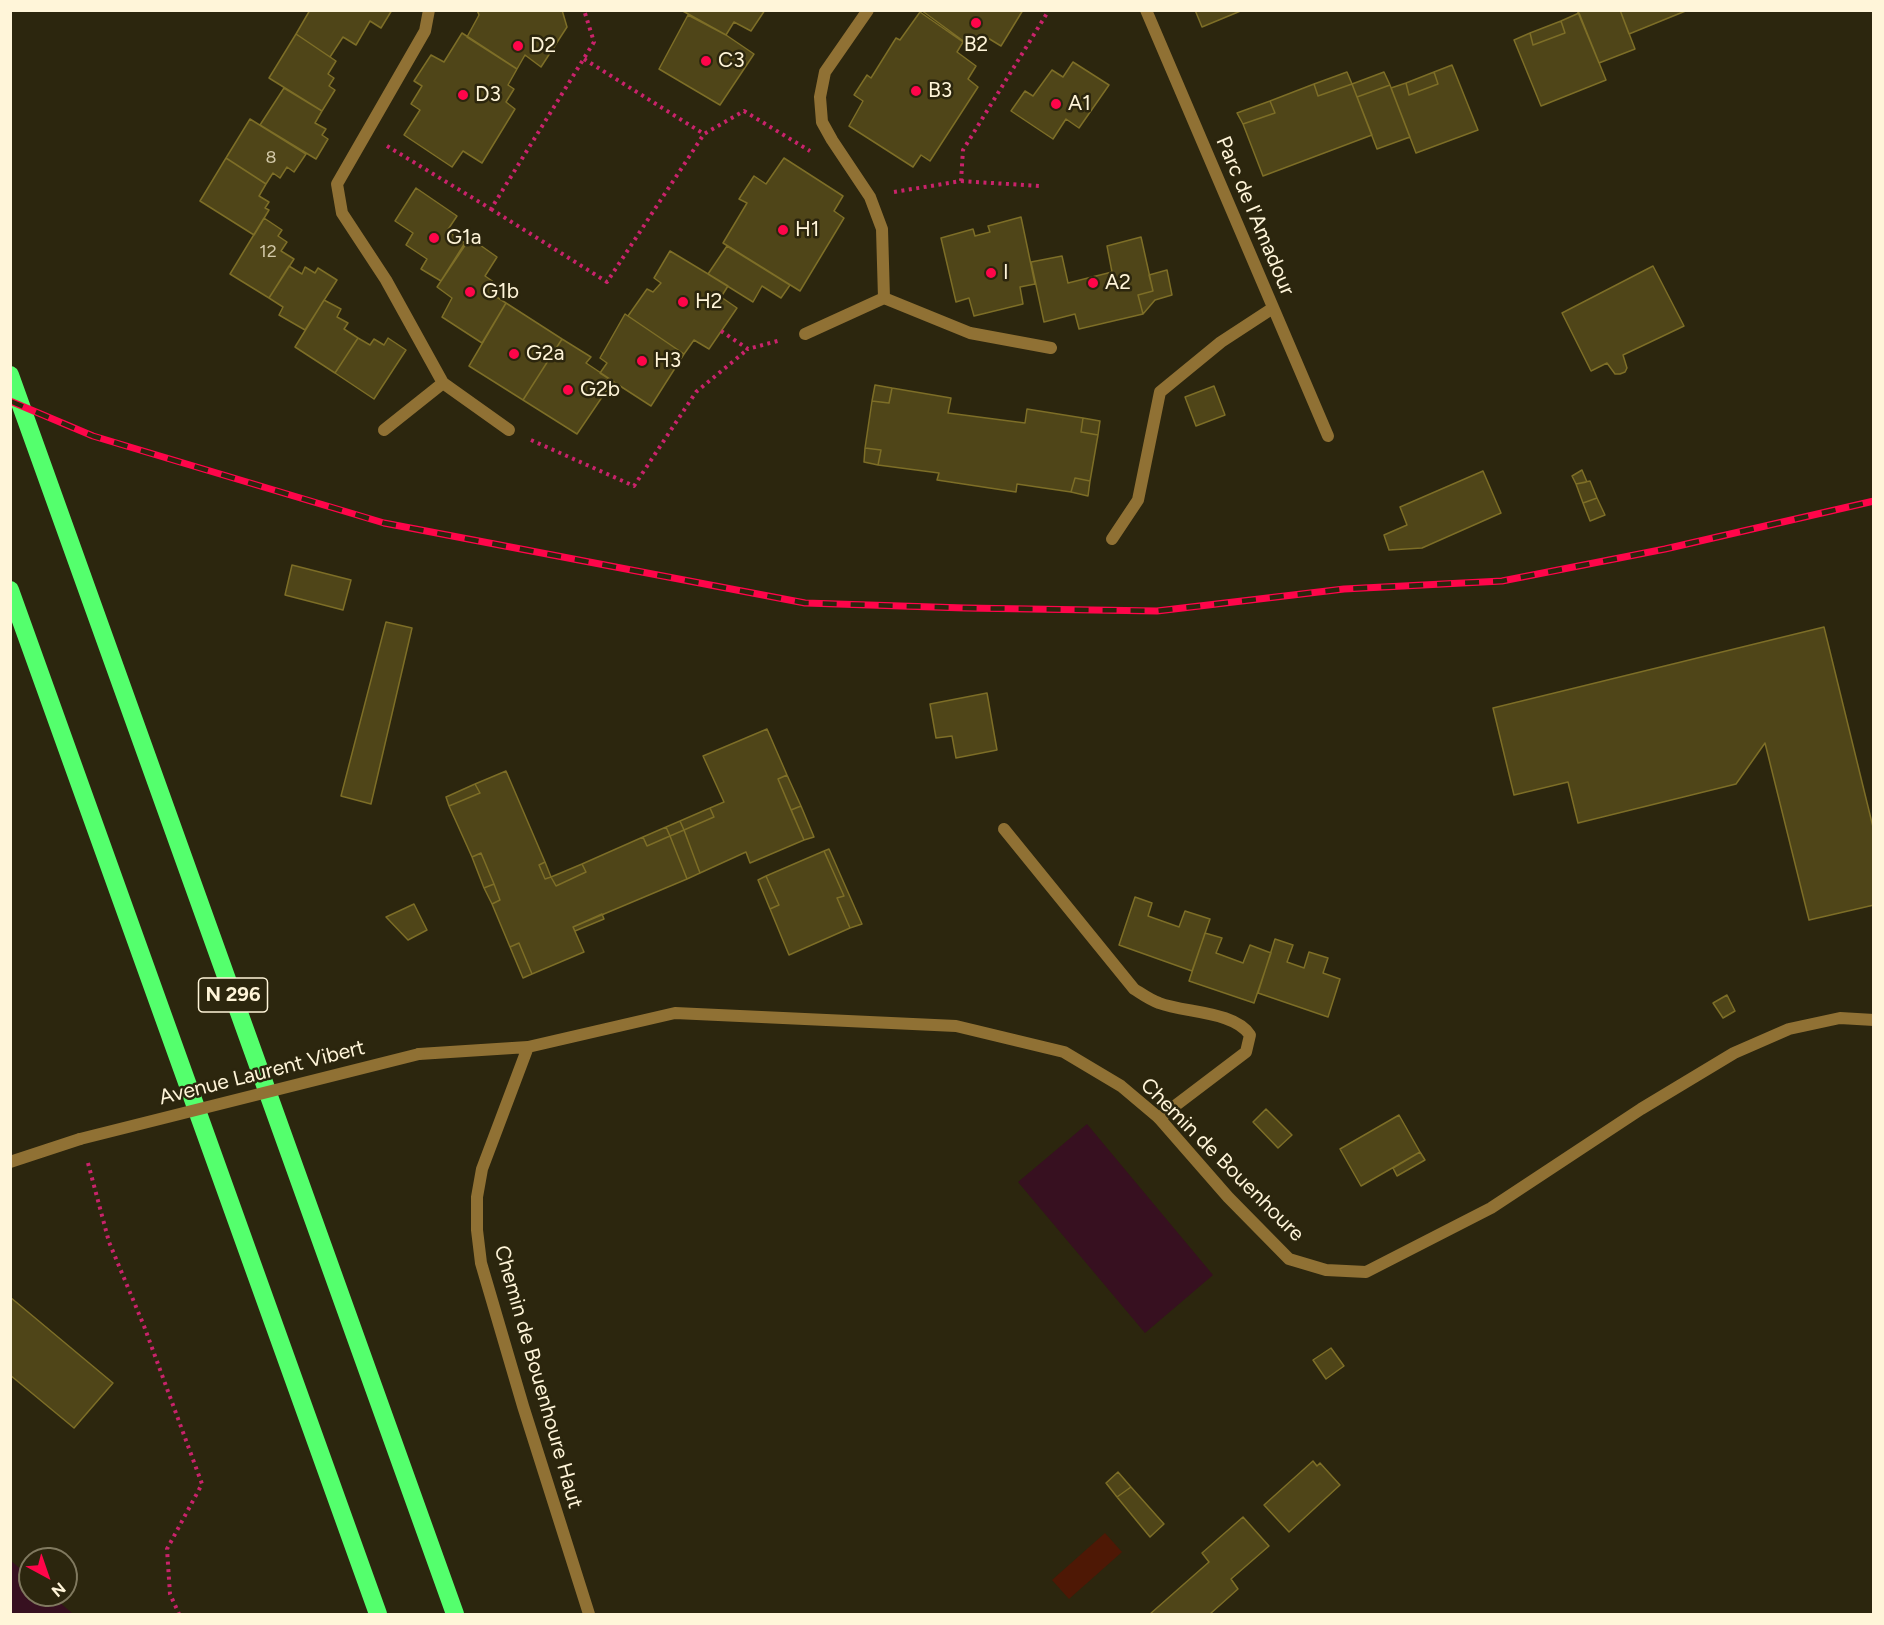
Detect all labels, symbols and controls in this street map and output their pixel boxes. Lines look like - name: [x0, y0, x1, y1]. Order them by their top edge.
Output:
- marker: B2: [969, 16, 983, 30]
- place label: B2: [964, 32, 988, 58]
- place label: D2: [530, 33, 556, 59]
- marker: D2: [511, 39, 525, 53]
- place label: C3: [718, 48, 745, 74]
- marker: C3: [699, 54, 713, 68]
- place label: B3: [928, 78, 952, 104]
- place label: D3: [475, 82, 501, 108]
- marker: B3: [909, 84, 923, 98]
- marker: D3: [456, 88, 470, 102]
- place label: A1: [1068, 91, 1091, 117]
- marker: A1: [1049, 97, 1063, 111]
- street label: Parc de l'Amadour: [1210, 133, 1300, 299]
- house number: 8: [265, 147, 277, 169]
- place label: H1: [795, 217, 819, 243]
- marker: H1: [776, 223, 790, 237]
- place label: G1a: [446, 225, 481, 251]
- marker: G1a: [427, 231, 441, 245]
- house number: 12: [259, 241, 277, 263]
- place label: I: [1003, 260, 1009, 286]
- marker: I: [984, 266, 998, 280]
- place label: A2: [1105, 270, 1131, 296]
- marker: A2: [1086, 276, 1100, 290]
- place label: G1b: [482, 279, 519, 305]
- marker: G1b: [463, 285, 477, 299]
- place label: H2: [695, 289, 723, 315]
- marker: H2: [676, 295, 690, 309]
- place label: G2a: [526, 341, 564, 367]
- marker: G2a: [507, 347, 521, 361]
- place label: H3: [654, 348, 681, 374]
- marker: H3: [635, 354, 649, 368]
- place label: G2b: [580, 377, 620, 403]
- marker: G2b: [561, 383, 575, 397]
- road number: N 296: [198, 978, 268, 1012]
- street label: Avenue Laurent Vibert: [156, 1035, 368, 1111]
- street label: Chemin de Bouenhoure: [1135, 1073, 1309, 1247]
- street label: Chemin de Bouenhoure Haut: [488, 1243, 588, 1511]
- north arrow: [18, 1547, 78, 1607]
- text: N: [48, 1578, 69, 1601]

